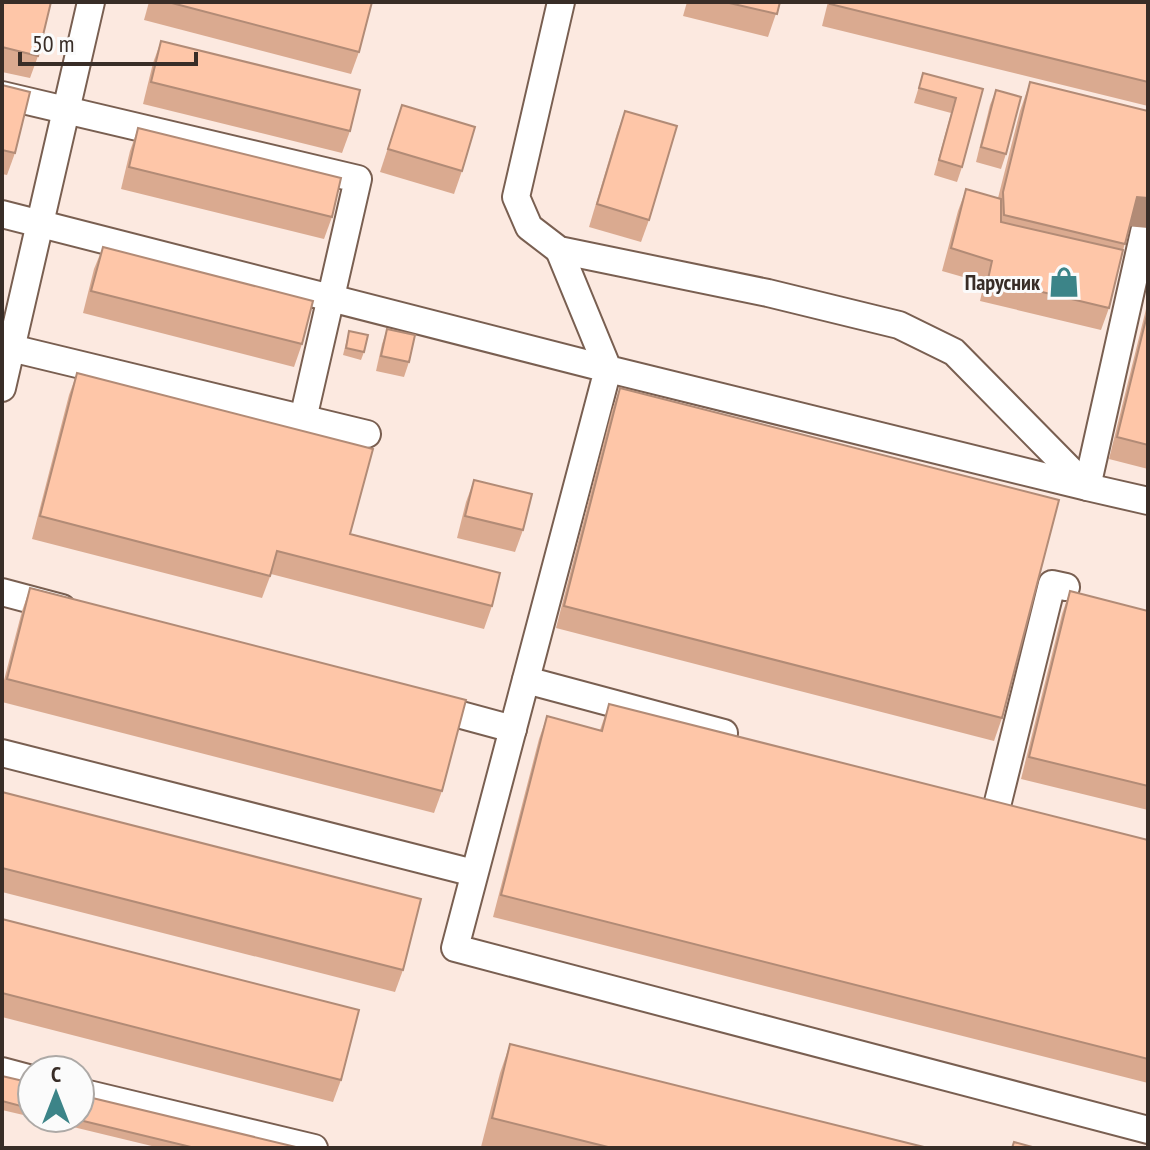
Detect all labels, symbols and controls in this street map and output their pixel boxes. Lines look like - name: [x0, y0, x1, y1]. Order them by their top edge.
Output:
- scale bar: [20, 16, 196, 66]
- text: 50 m: [32, 28, 74, 59]
- shop icon: Парусник: [1047, 265, 1081, 299]
- place label: Парусник: [965, 268, 1041, 296]
- north arrow: [16, 1054, 96, 1134]
- text: С: [51, 1060, 61, 1088]

